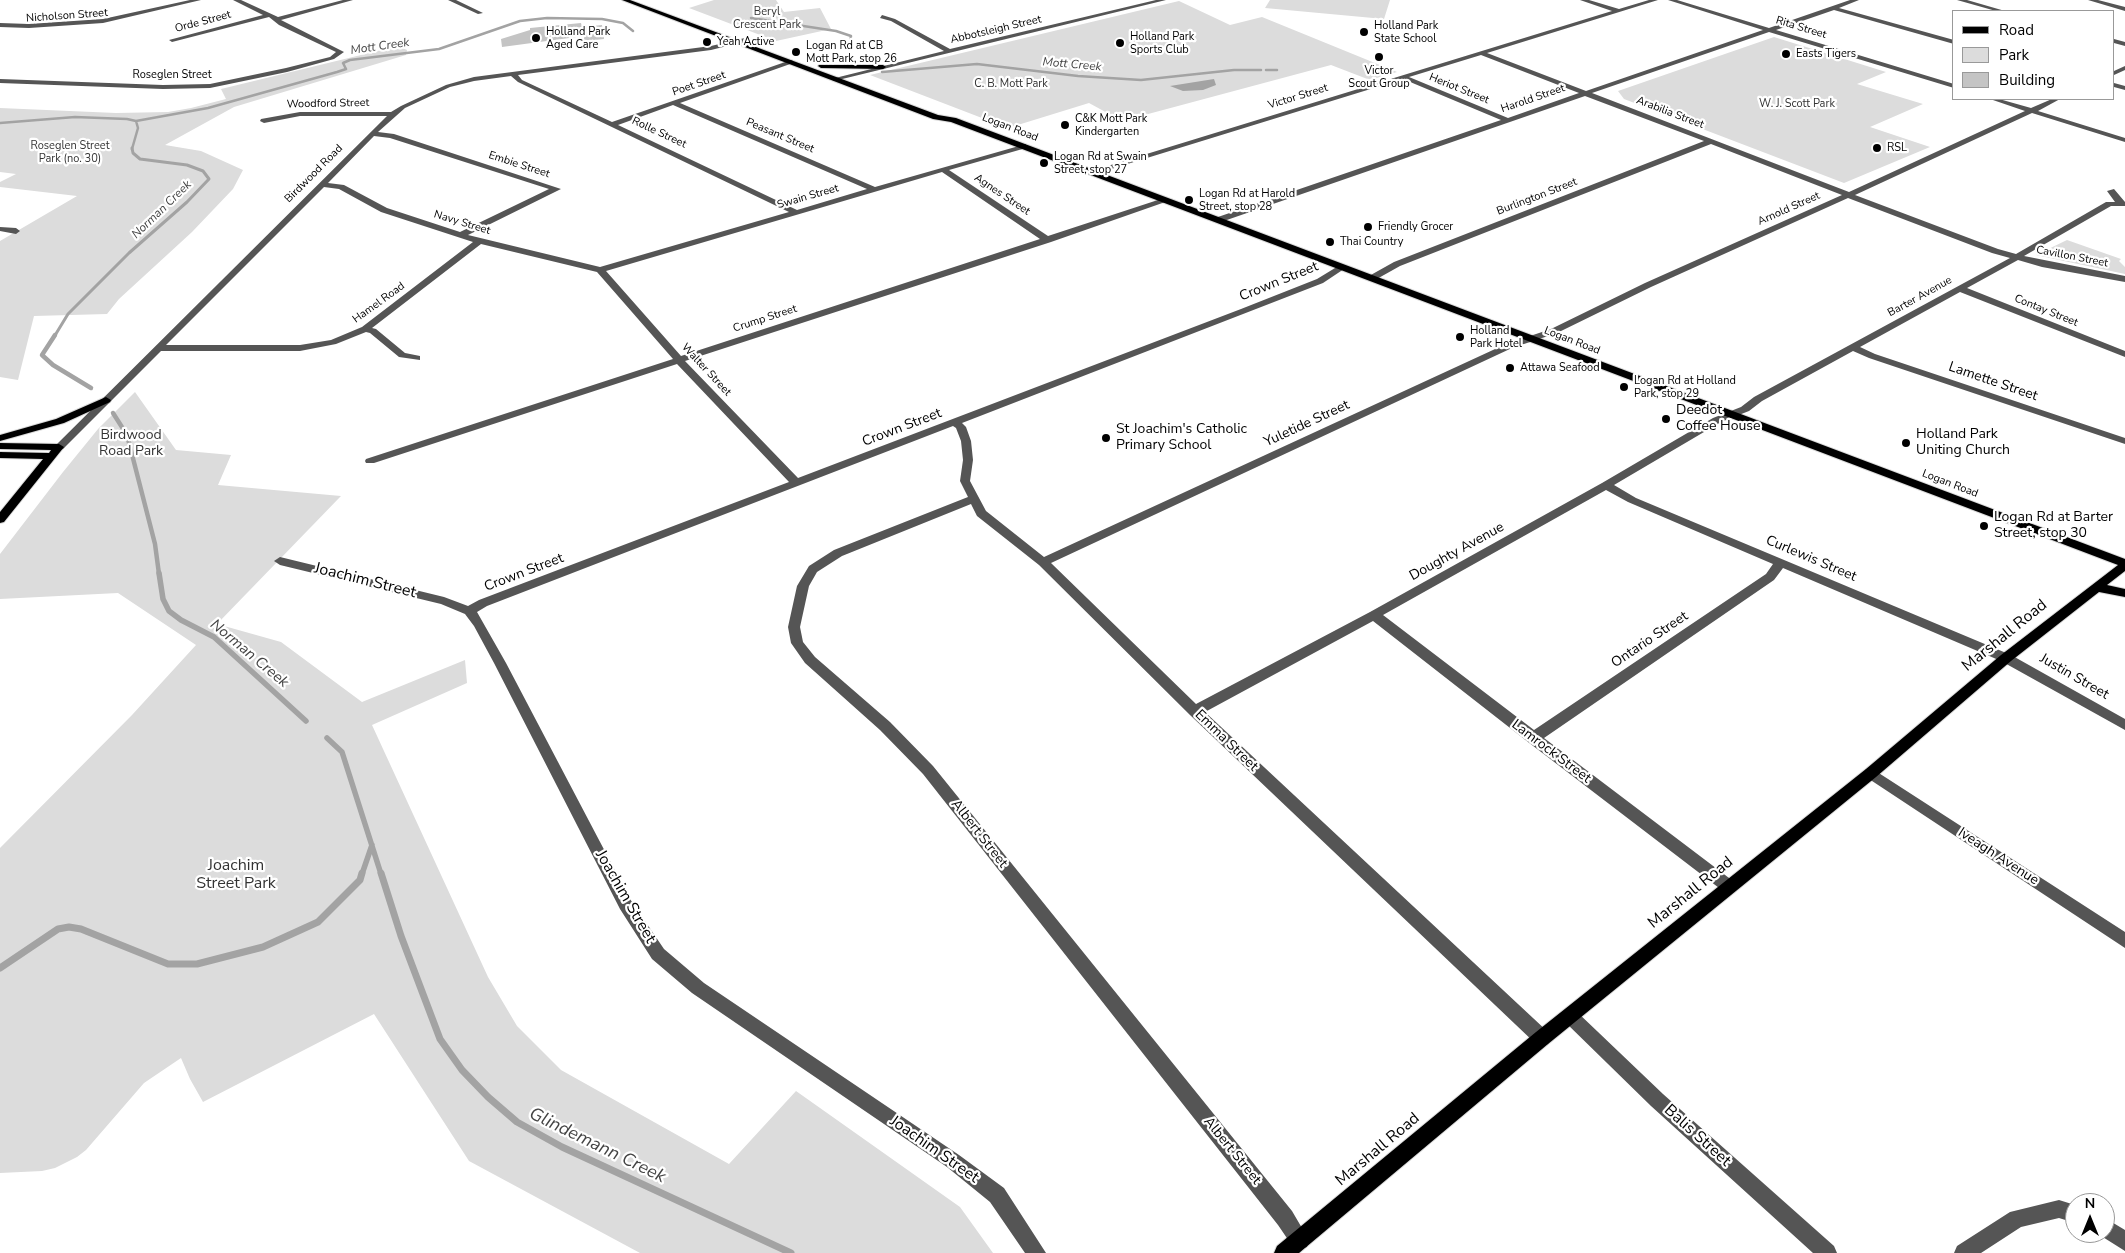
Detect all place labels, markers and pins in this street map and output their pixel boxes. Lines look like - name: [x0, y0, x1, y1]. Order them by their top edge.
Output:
- place label: Holland Park State School: [1374, 19, 1438, 45]
- place label: Holland Park Aged Care: [546, 25, 610, 51]
- marker: Holland Park State School: [1358, 26, 1370, 38]
- place label: Holland Park Sports Club: [1130, 30, 1194, 56]
- marker: Holland Park Aged Care: [530, 32, 542, 44]
- place label: Yeah Active: [717, 35, 774, 49]
- marker: Yeah Active: [701, 36, 713, 48]
- marker: Holland Park Sports Club: [1114, 37, 1126, 49]
- place label: Logan Rd at CB Mott Park, stop 26: [806, 39, 897, 65]
- marker: Logan Rd at CB Mott Park, stop 26: [790, 46, 802, 58]
- place label: Easts Tigers: [1796, 47, 1856, 61]
- marker: Easts Tigers: [1780, 48, 1792, 60]
- marker: Victor Scout Group: [1373, 51, 1385, 63]
- place label: Victor Scout Group: [1348, 64, 1410, 90]
- place label: C&K Mott Park Kindergarten: [1075, 112, 1147, 138]
- marker: C&K Mott Park Kindergarten: [1059, 119, 1071, 131]
- place label: RSL: [1887, 141, 1907, 155]
- marker: RSL: [1871, 142, 1883, 154]
- place label: Logan Rd at Swain Street, stop 27: [1054, 150, 1147, 176]
- marker: Logan Rd at Swain Street, stop 27: [1038, 157, 1050, 169]
- place label: Logan Rd at Harold Street, stop 28: [1199, 187, 1295, 213]
- marker: Logan Rd at Harold Street, stop 28: [1183, 194, 1195, 206]
- place label: Friendly Grocer: [1378, 220, 1453, 234]
- marker: Friendly Grocer: [1362, 221, 1374, 233]
- place label: Thai Country: [1340, 235, 1403, 249]
- marker: Thai Country: [1324, 236, 1336, 248]
- place label: Holland Park Hotel: [1470, 324, 1522, 350]
- marker: Holland Park Hotel: [1454, 331, 1466, 343]
- place label: Attawa Seafood: [1520, 361, 1600, 375]
- marker: Attawa Seafood: [1504, 362, 1516, 374]
- place label: Logan Rd at Holland Park, stop 29: [1634, 374, 1736, 400]
- marker: Logan Rd at Holland Park, stop 29: [1618, 381, 1630, 393]
- place label: Deedot Coffee House: [1676, 403, 1761, 436]
- marker: Deedot Coffee House: [1660, 413, 1672, 425]
- place label: St Joachim's Catholic Primary School: [1116, 422, 1247, 454]
- place label: Holland Park Uniting Church: [1916, 427, 2010, 460]
- marker: St Joachim's Catholic Primary School: [1100, 432, 1112, 444]
- marker: Holland Park Uniting Church: [1900, 437, 1912, 449]
- place label: Logan Rd at Barter Street, stop 30: [1994, 510, 2113, 542]
- marker: Logan Rd at Barter Street, stop 30: [1978, 520, 1990, 532]

